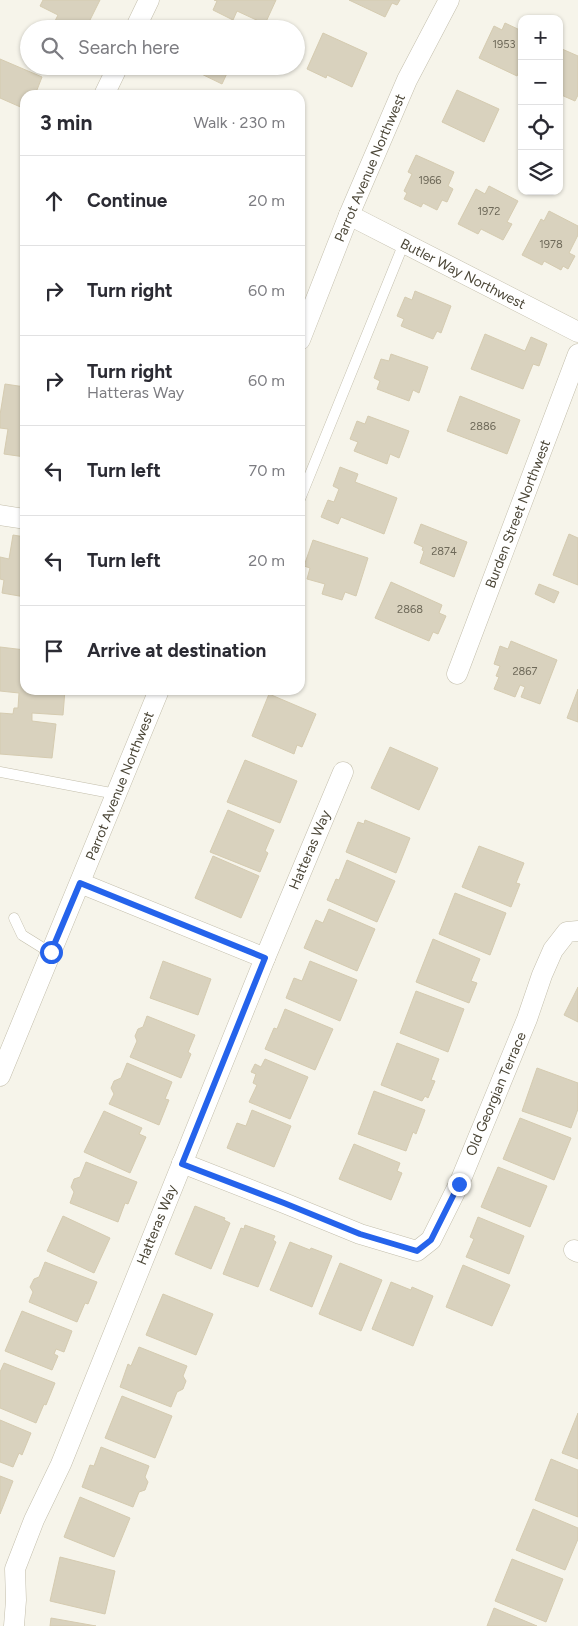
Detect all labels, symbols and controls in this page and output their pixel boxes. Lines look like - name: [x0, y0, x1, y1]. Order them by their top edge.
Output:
- map controls: [518, 15, 563, 195]
- button: +: [518, 15, 563, 60]
- search box: [20, 20, 305, 75]
- icon: search: [38, 34, 66, 62]
- text: Search here: [78, 36, 180, 59]
- house number: 1953: [492, 38, 516, 51]
- button: −: [518, 60, 563, 105]
- street label: Parrot Avenue Northwest: [331, 91, 409, 245]
- button: locate: [518, 105, 563, 150]
- text: 3 min: [40, 110, 92, 135]
- text: Walk · 230 m: [193, 113, 285, 132]
- button: layers: [518, 150, 563, 195]
- house number: 1966: [418, 174, 442, 187]
- icon: ahead: [40, 187, 68, 215]
- text: Continue: [87, 189, 167, 212]
- text: 20 m: [248, 191, 285, 210]
- house number: 1972: [478, 205, 500, 218]
- street label: Butler Way Northwest: [398, 235, 528, 313]
- house number: 1978: [539, 238, 563, 251]
- icon: right: [40, 277, 68, 305]
- text: Turn right: [87, 279, 173, 302]
- text: 60 m: [248, 281, 285, 300]
- text: Turn right: [87, 360, 173, 383]
- icon: right: [40, 367, 68, 395]
- text: 60 m: [248, 371, 285, 390]
- text: Hatteras Way: [87, 383, 184, 402]
- house number: 2886: [470, 420, 496, 433]
- street label: Burden Street Northwest: [482, 437, 554, 591]
- icon: left: [40, 457, 68, 485]
- text: Turn left: [87, 459, 161, 482]
- text: 70 m: [249, 461, 285, 480]
- house number: 2874: [431, 545, 457, 558]
- icon: left: [40, 547, 68, 575]
- text: Turn left: [87, 549, 161, 572]
- text: 20 m: [248, 551, 285, 570]
- house number: 2868: [397, 603, 423, 616]
- icon: arrive: [40, 637, 68, 665]
- text: Arrive at destination: [87, 639, 266, 662]
- house number: 2867: [512, 665, 538, 678]
- street label: Parrot Avenue Northwest: [82, 709, 158, 863]
- street label: Hatteras Way: [286, 807, 335, 892]
- route start: [40, 941, 63, 964]
- street label: Old Georgian Terrace: [462, 1029, 530, 1159]
- route end: [448, 1173, 471, 1196]
- street label: Hatteras Way: [133, 1182, 181, 1268]

